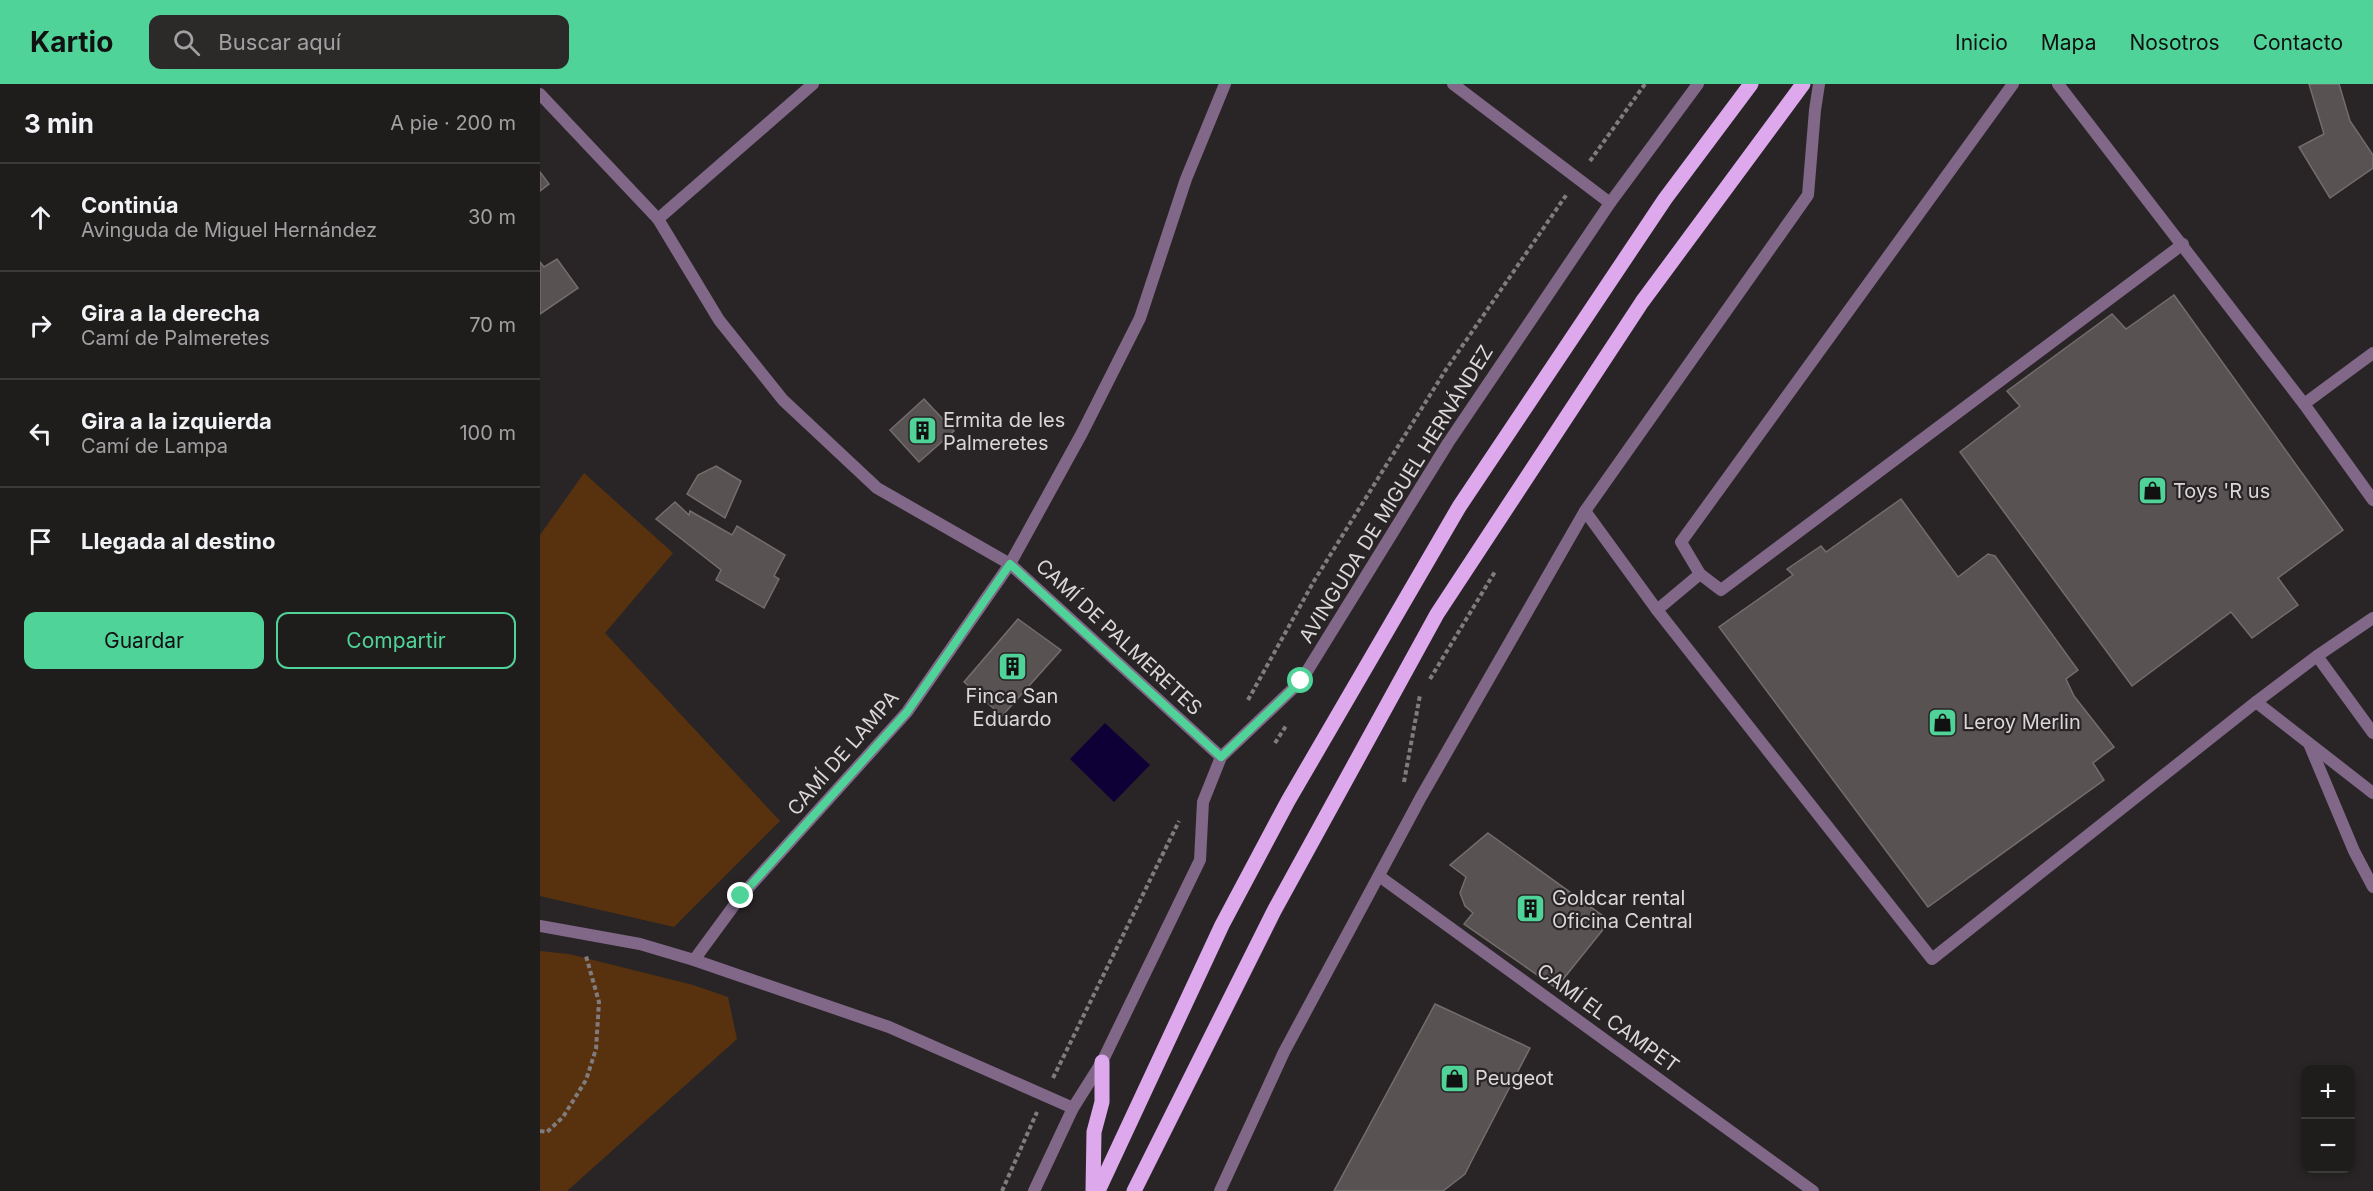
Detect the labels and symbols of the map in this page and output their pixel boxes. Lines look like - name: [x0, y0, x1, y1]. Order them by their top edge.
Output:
- street label: AVINGUDA DE MIGUEL HERNÁNDEZ: [1293, 340, 1498, 647]
- place label: Ermita de les Palmeretes: [943, 408, 1065, 455]
- building icon: Ermita de les Palmeretes: [906, 415, 938, 447]
- shop icon: Toys 'R us: [2136, 475, 2168, 507]
- place label: Toys 'R us: [2173, 479, 2270, 503]
- street label: CAMÍ DE PALMERETES: [1031, 553, 1208, 720]
- building icon: Finca San Eduardo: [996, 650, 1028, 682]
- route start: [1287, 667, 1313, 693]
- place label: Finca San Eduardo: [966, 684, 1058, 731]
- street label: CAMÍ DE LAMPA: [782, 685, 904, 820]
- shop icon: Leroy Merlin: [1926, 706, 1958, 738]
- place label: Leroy Merlin: [1963, 710, 2081, 734]
- route end: [727, 882, 753, 908]
- place label: Goldcar rental Oficina Central: [1552, 886, 1693, 933]
- building icon: Goldcar rental Oficina Central: [1515, 893, 1547, 925]
- street label: CAMÍ EL CAMPET: [1532, 958, 1684, 1078]
- shop icon: Peugeot: [1438, 1062, 1470, 1094]
- place label: Peugeot: [1475, 1066, 1554, 1090]

